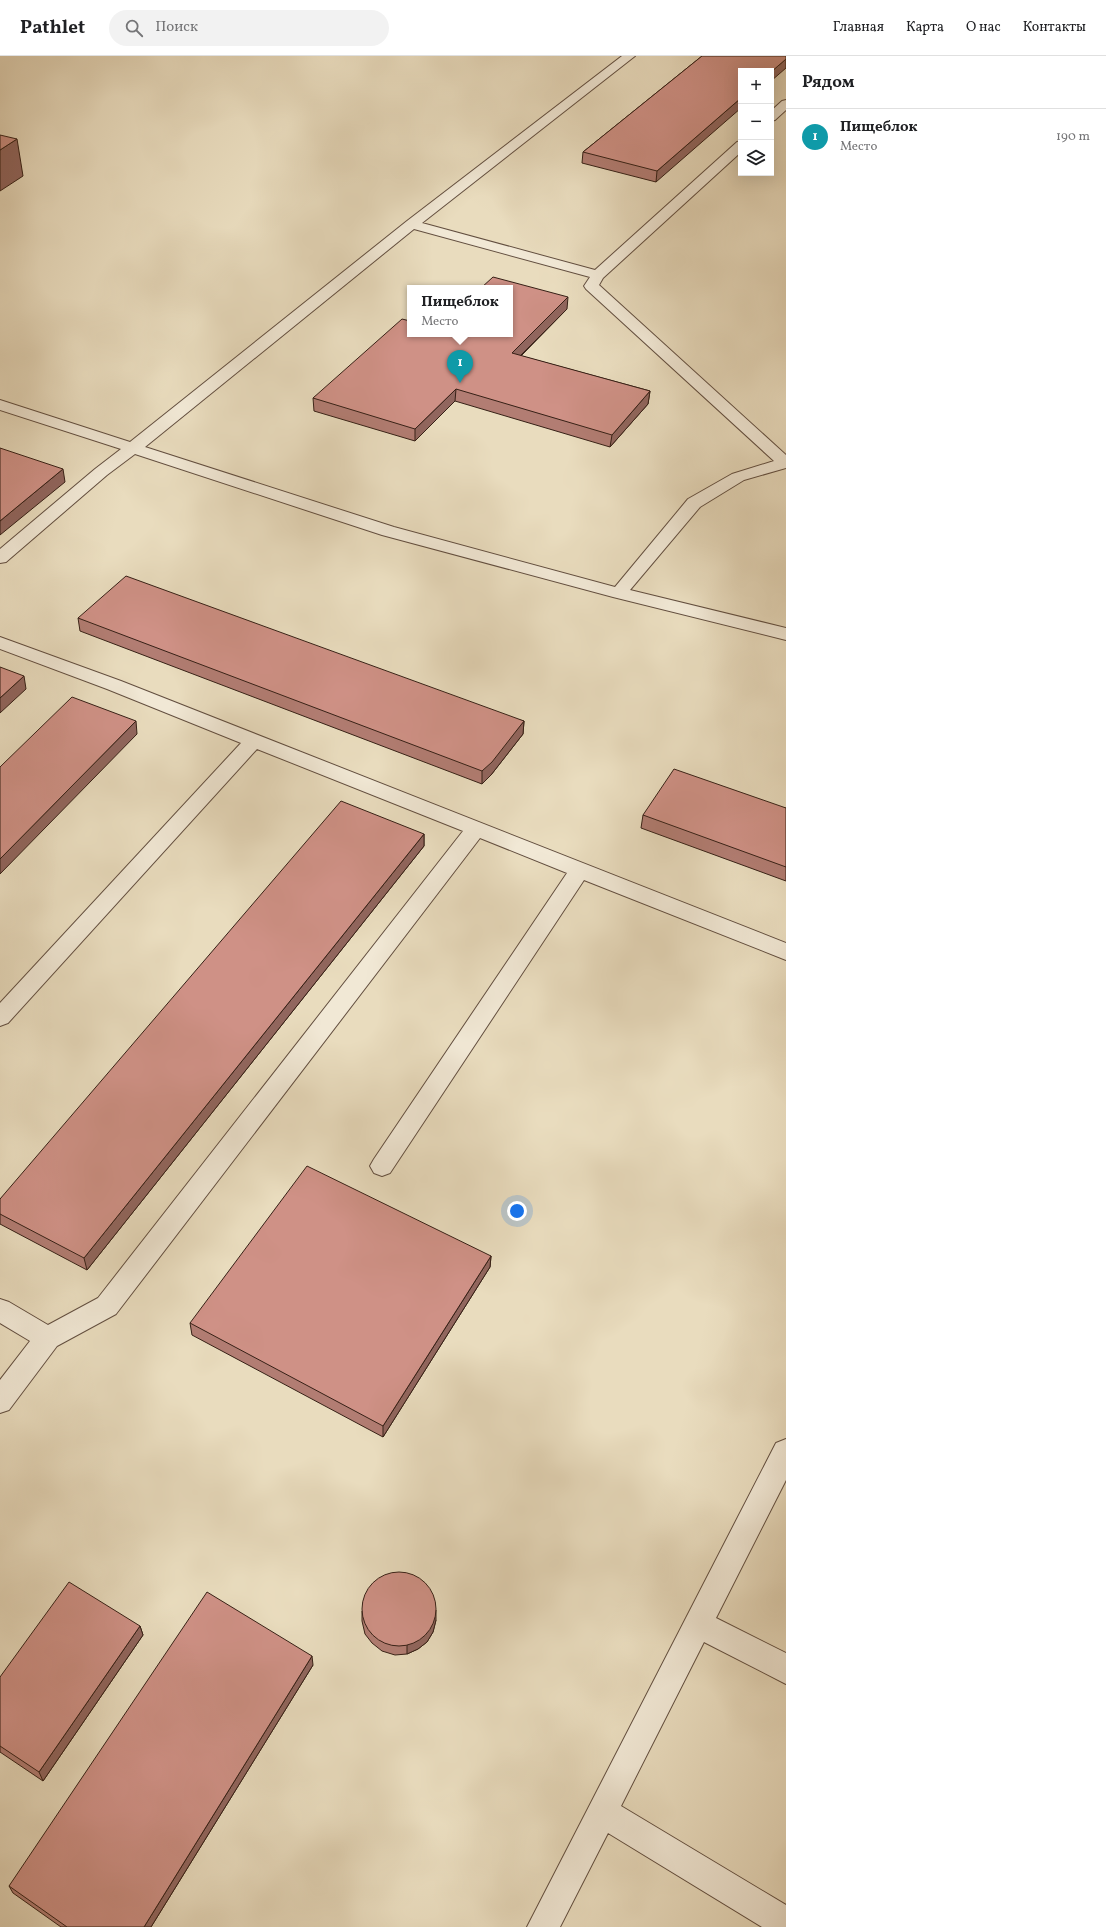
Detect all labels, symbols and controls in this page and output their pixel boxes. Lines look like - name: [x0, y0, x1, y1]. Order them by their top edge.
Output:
- search box: [109, 10, 389, 46]
- text: Pathlet: [20, 15, 85, 41]
- icon: search: [123, 17, 145, 39]
- text: Поиск: [155, 17, 198, 38]
- text: Главная: [833, 18, 884, 37]
- text: Карта: [906, 18, 944, 37]
- text: О нас: [966, 18, 1001, 37]
- text: Контакты: [1023, 18, 1086, 37]
- map controls: [738, 68, 774, 176]
- button: +: [738, 68, 774, 104]
- text: Рядом: [802, 71, 855, 94]
- button: −: [738, 104, 774, 140]
- text: Пищеблок: [840, 117, 918, 138]
- text: 1: [812, 128, 818, 146]
- text: 190 m: [1056, 128, 1090, 146]
- text: Место: [840, 138, 877, 156]
- button: layers: [738, 140, 774, 176]
- popup: [407, 285, 513, 337]
- text: Пищеблок: [421, 292, 499, 313]
- text: Место: [421, 313, 459, 331]
- pin: 1: [447, 350, 473, 383]
- your location: [507, 1201, 527, 1221]

